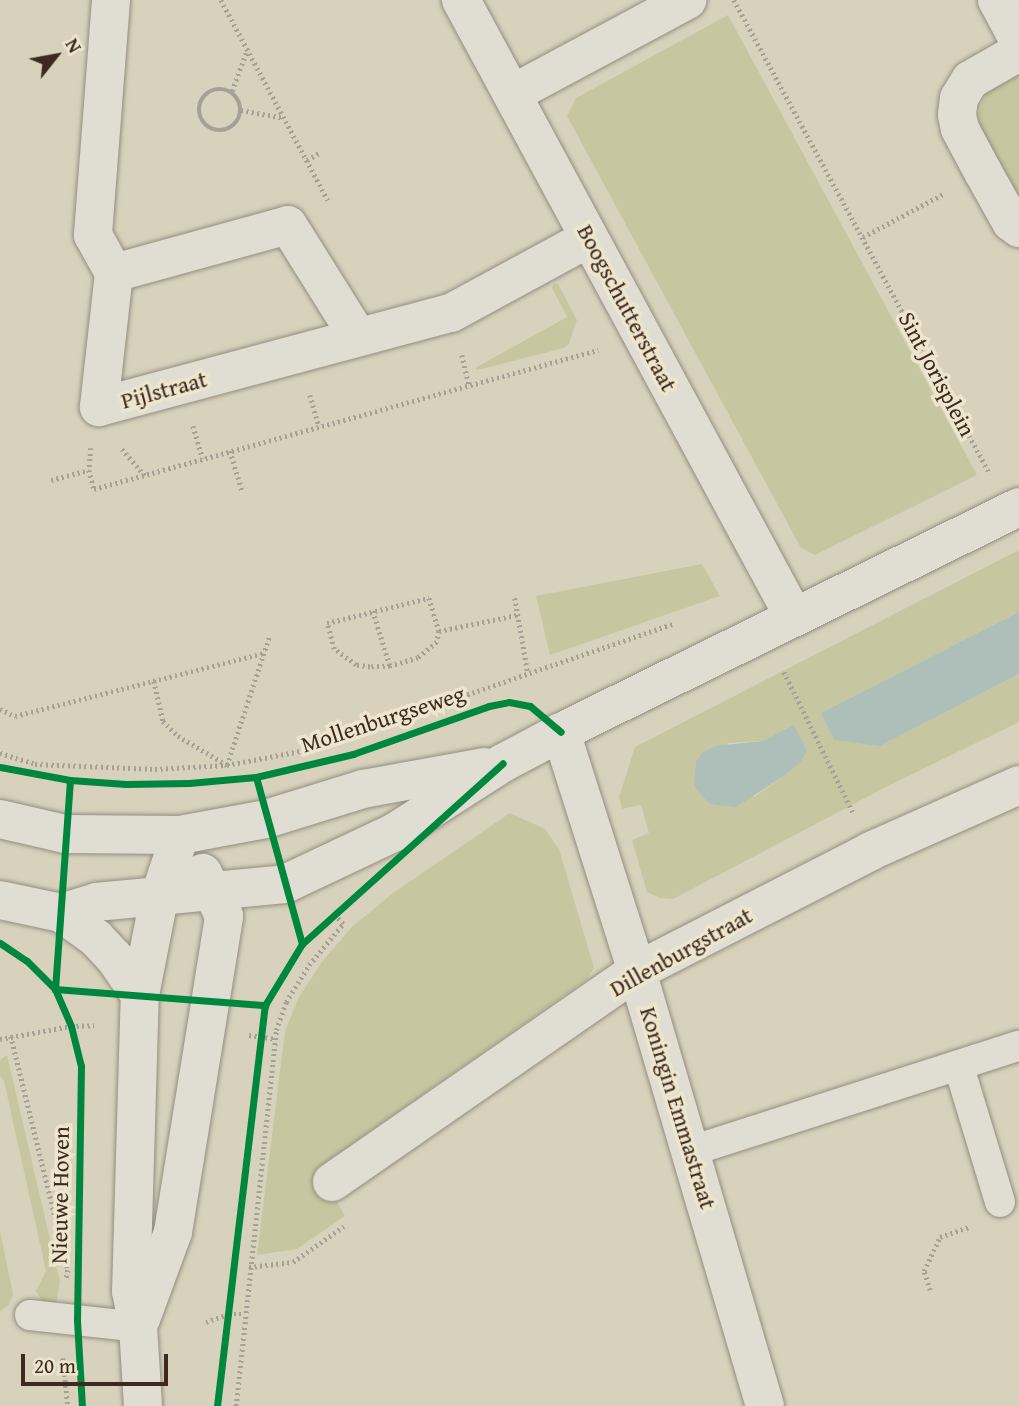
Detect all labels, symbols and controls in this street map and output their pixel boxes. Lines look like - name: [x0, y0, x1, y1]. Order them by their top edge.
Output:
- north arrow: [21, 21, 91, 91]
- text: N: [59, 33, 89, 58]
- street label: Boogschutterstraat: [571, 220, 683, 396]
- street label: Sint Jorisplein: [893, 307, 981, 441]
- street label: Pijlstraat: [118, 365, 210, 415]
- street label: Mollenburgseweg: [298, 680, 468, 758]
- street label: Dillenburgstraat: [605, 901, 757, 1003]
- street label: Koningin Emmastraat: [634, 1004, 722, 1212]
- street label: Nieuwe Hoven: [45, 1126, 75, 1264]
- scale bar: [24, 1340, 172, 1384]
- text: 20 m: [34, 1350, 76, 1381]

